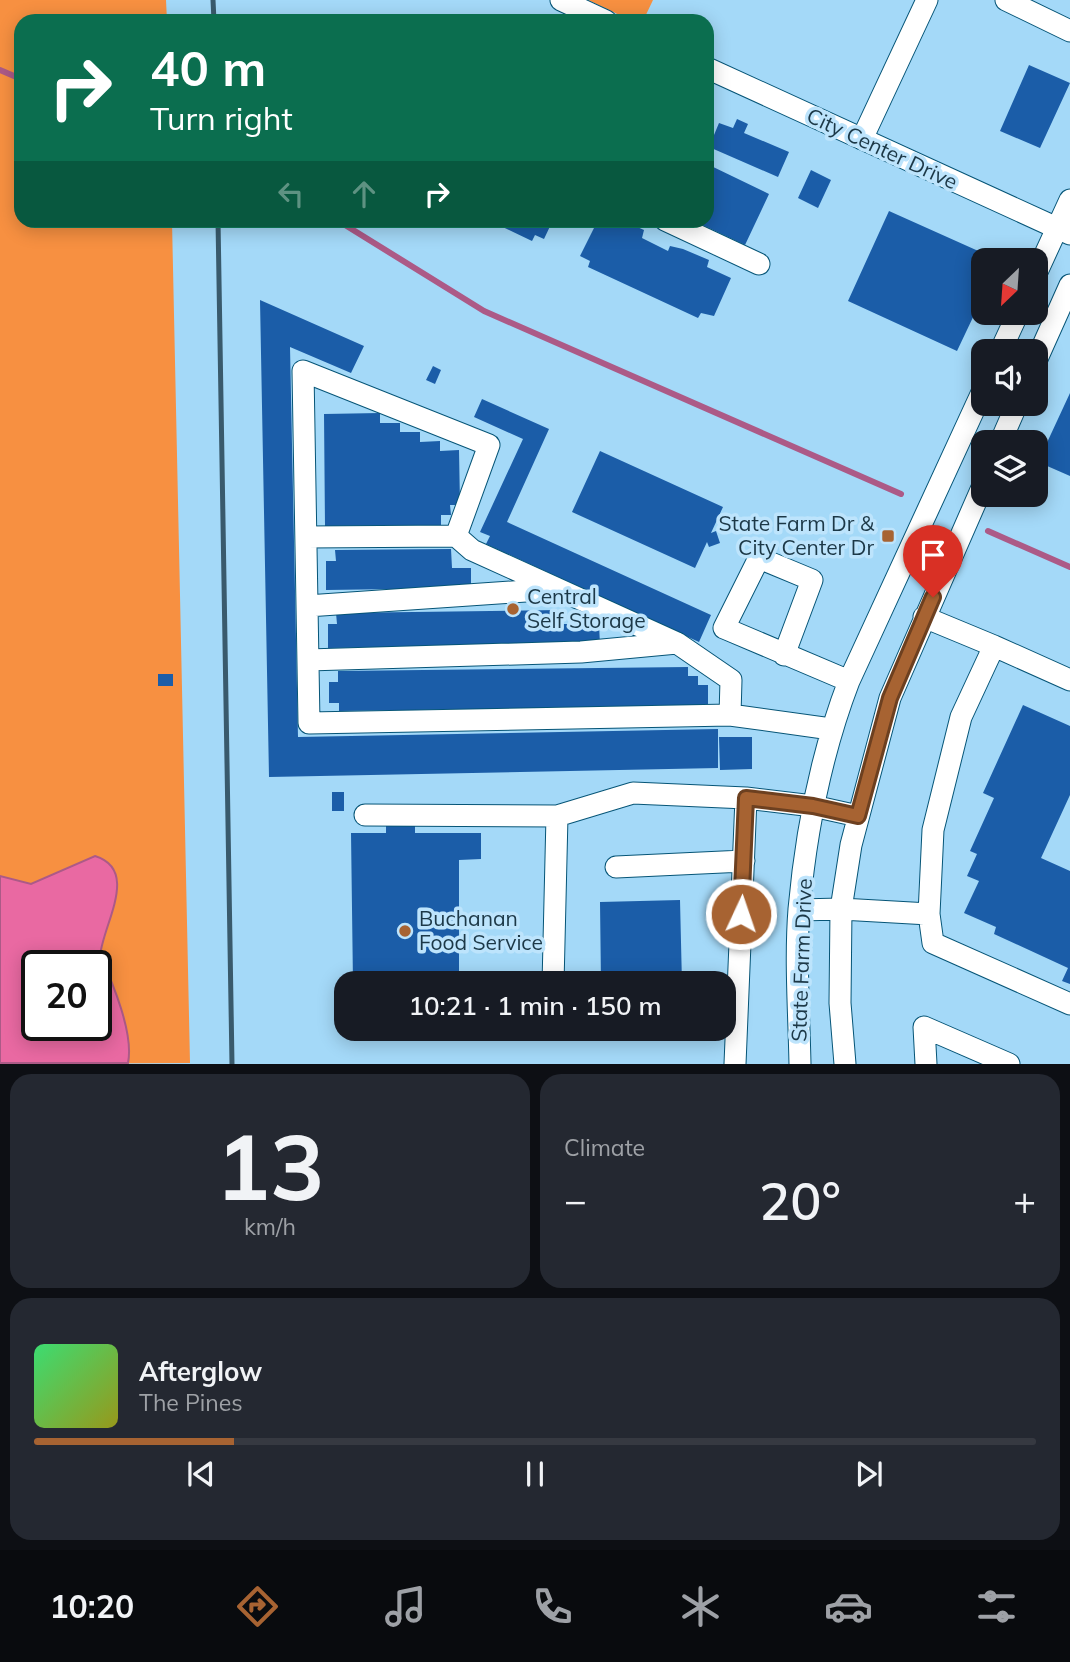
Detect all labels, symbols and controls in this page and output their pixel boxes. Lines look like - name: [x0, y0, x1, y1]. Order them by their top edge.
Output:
- text: 40 m: [150, 37, 266, 98]
- icon: right: [35, 42, 126, 133]
- text: Turn right: [150, 98, 293, 138]
- street label: City Center Drive: [803, 102, 962, 194]
- icon: left: [272, 175, 310, 213]
- icon: ahead: [345, 175, 383, 213]
- icon: right: [418, 175, 456, 213]
- north arrow: [971, 248, 1048, 326]
- map controls: [971, 248, 1048, 507]
- button: sound: [971, 339, 1048, 416]
- button: layers: [971, 430, 1048, 507]
- place label: State Farm Dr & City Center Dr: [718, 510, 875, 560]
- pin: [903, 525, 963, 597]
- marker: State Farm Dr & City Center Dr: [880, 528, 896, 544]
- icon: arrive: [914, 536, 952, 574]
- place label: Central Self Storage: [527, 583, 646, 633]
- marker: Central Self Storage: [505, 601, 521, 617]
- position arrow: [704, 877, 778, 951]
- street label: State Farm Drive: [785, 878, 817, 1042]
- place label: Buchanan Food Service: [419, 905, 543, 955]
- marker: Buchanan Food Service: [397, 923, 413, 939]
- speed limit sign: 20: [21, 950, 112, 1041]
- text: 10:21 · 1 min · 150 m: [408, 989, 662, 1022]
- text: 13: [215, 1109, 325, 1223]
- text: Climate: [564, 1133, 645, 1162]
- text: 20°: [759, 1168, 841, 1233]
- text: −: [564, 1176, 587, 1224]
- text: +: [1013, 1176, 1036, 1224]
- text: km/h: [244, 1212, 296, 1241]
- text: Afterglow: [139, 1355, 262, 1388]
- text: The Pines: [139, 1388, 243, 1417]
- icon: previous: [182, 1455, 220, 1493]
- icon: pause: [516, 1455, 554, 1493]
- icon: next: [850, 1455, 888, 1493]
- icon: directions: [233, 1582, 282, 1631]
- icon: music: [381, 1582, 430, 1631]
- icon: phone: [528, 1582, 577, 1631]
- icon: climate: [676, 1582, 725, 1631]
- icon: car: [824, 1582, 873, 1631]
- icon: filters: [972, 1582, 1021, 1631]
- text: 10:20: [49, 1586, 134, 1626]

